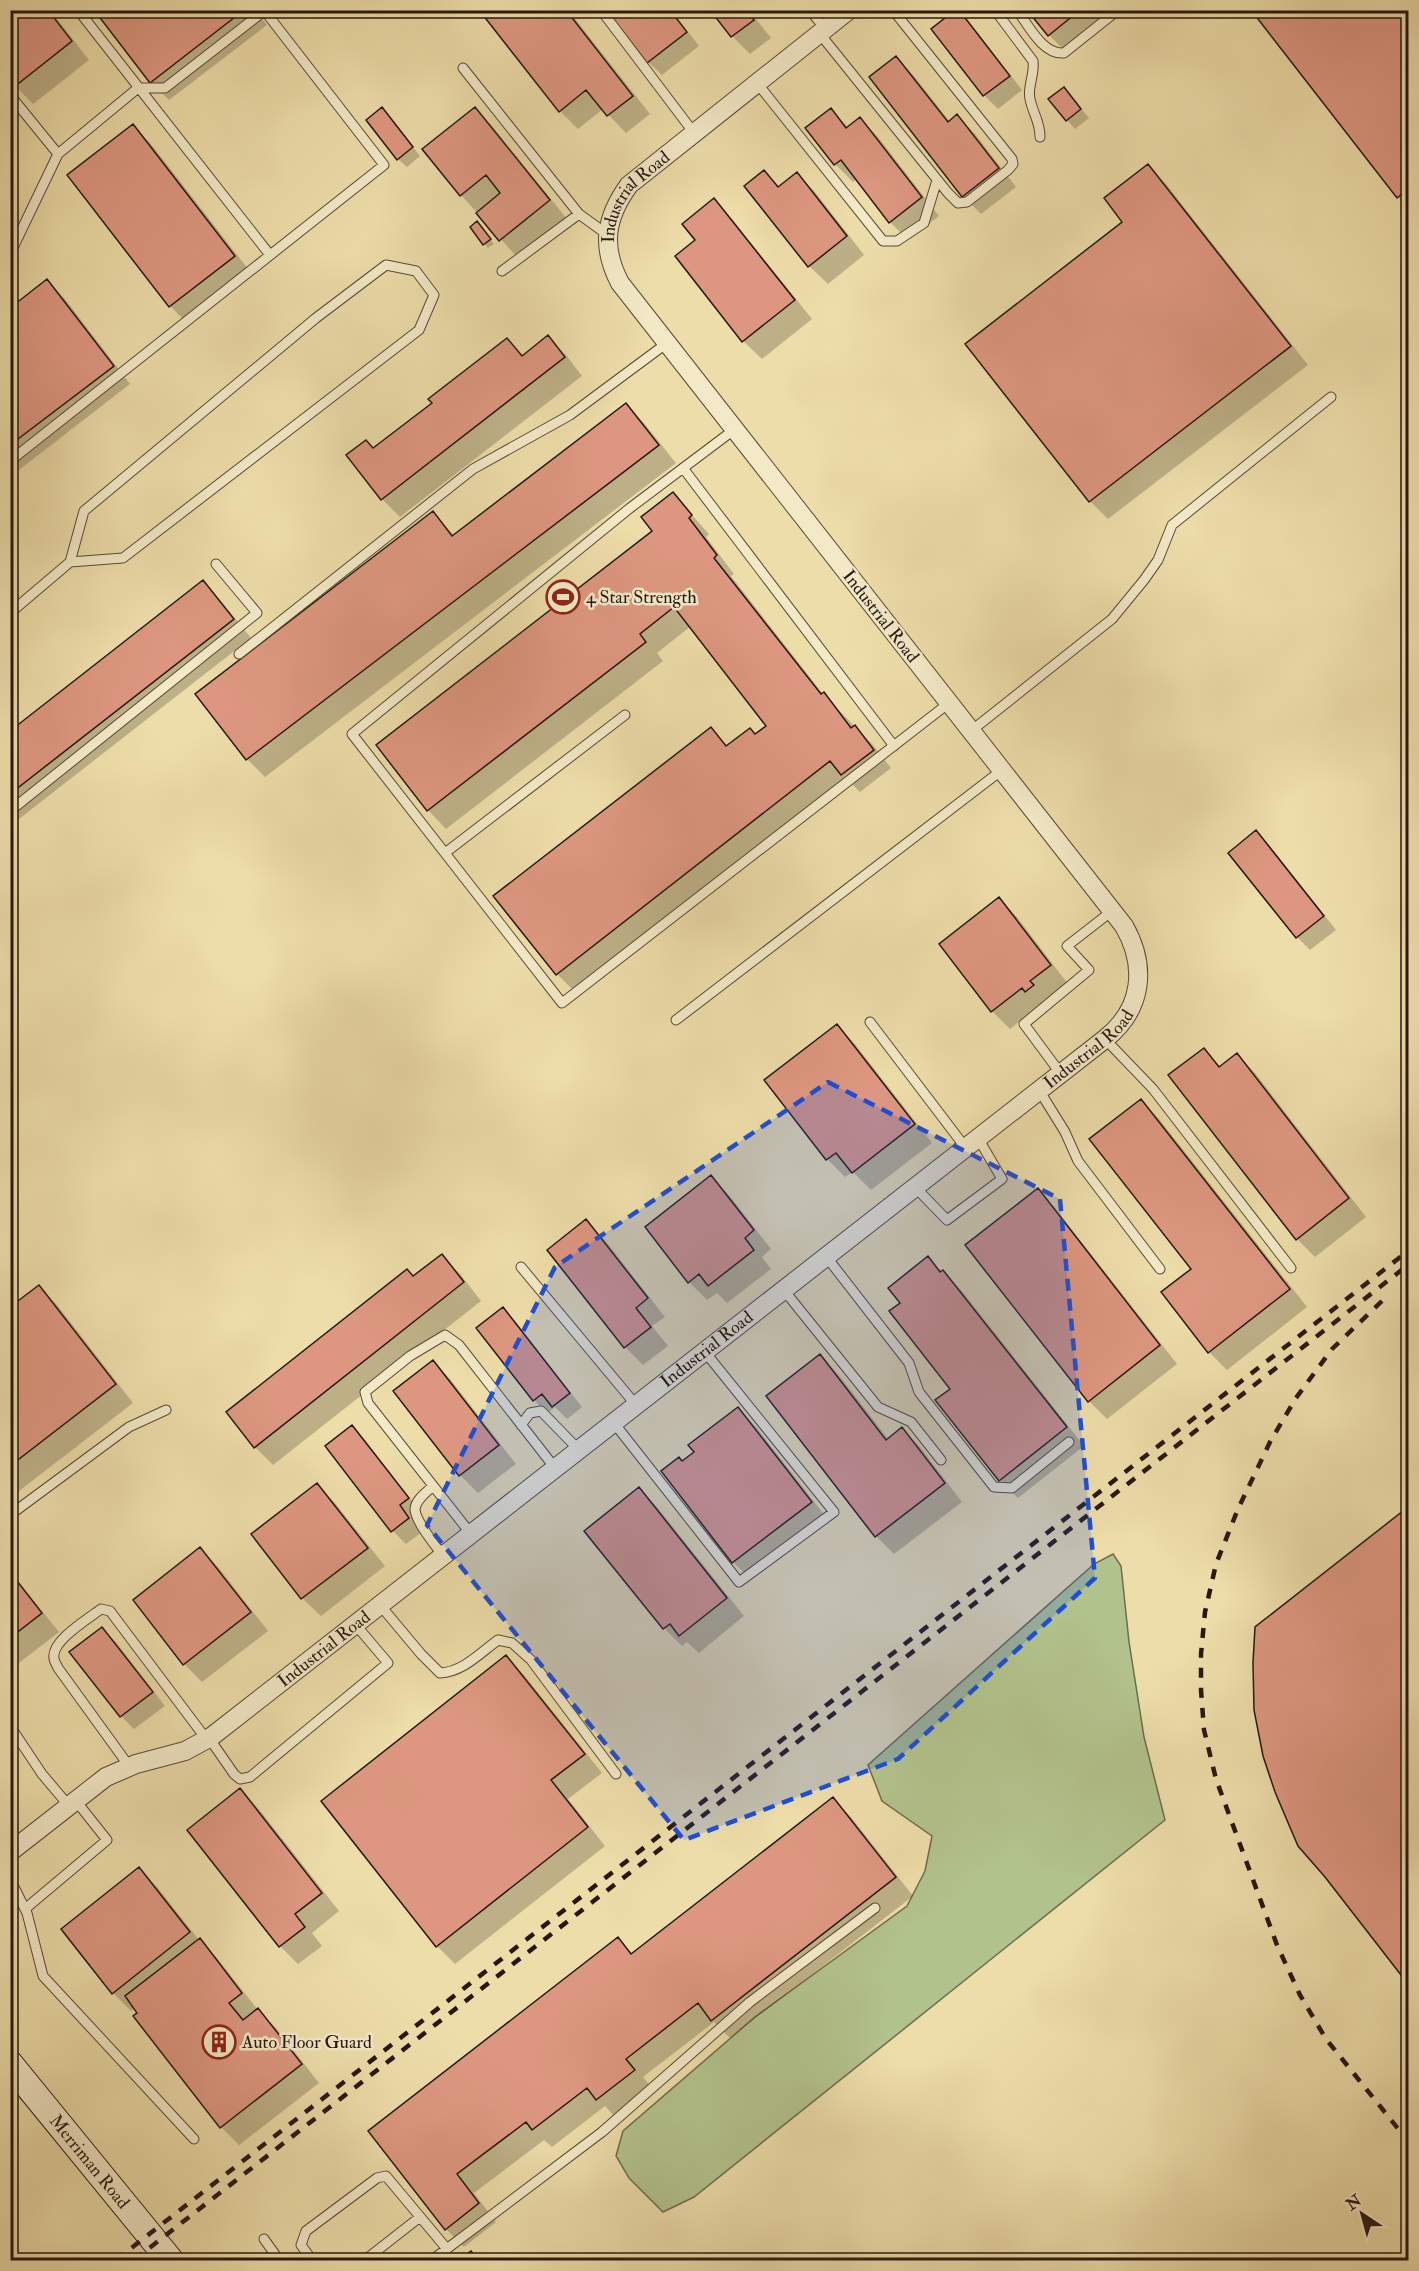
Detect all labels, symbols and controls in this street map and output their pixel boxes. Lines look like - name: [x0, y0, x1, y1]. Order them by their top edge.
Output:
- street label: Industrial Road: [597, 146, 675, 243]
- street label: Industrial Road: [837, 565, 924, 667]
- sports icon: 4 Star Strength: [545, 579, 581, 615]
- place label: 4 Star Strength: [586, 586, 697, 609]
- street label: Industrial Road: [1039, 1005, 1139, 1094]
- street label: Industrial Road: [656, 1306, 758, 1393]
- street label: Industrial Road: [273, 1606, 375, 1693]
- building icon: Auto Floor Guard: [201, 2024, 237, 2060]
- place label: Auto Floor Guard: [241, 2031, 372, 2054]
- street label: Merriman Road: [44, 2110, 135, 2214]
- north arrow: [1332, 2184, 1392, 2244]
- text: N: [1341, 2190, 1366, 2216]

